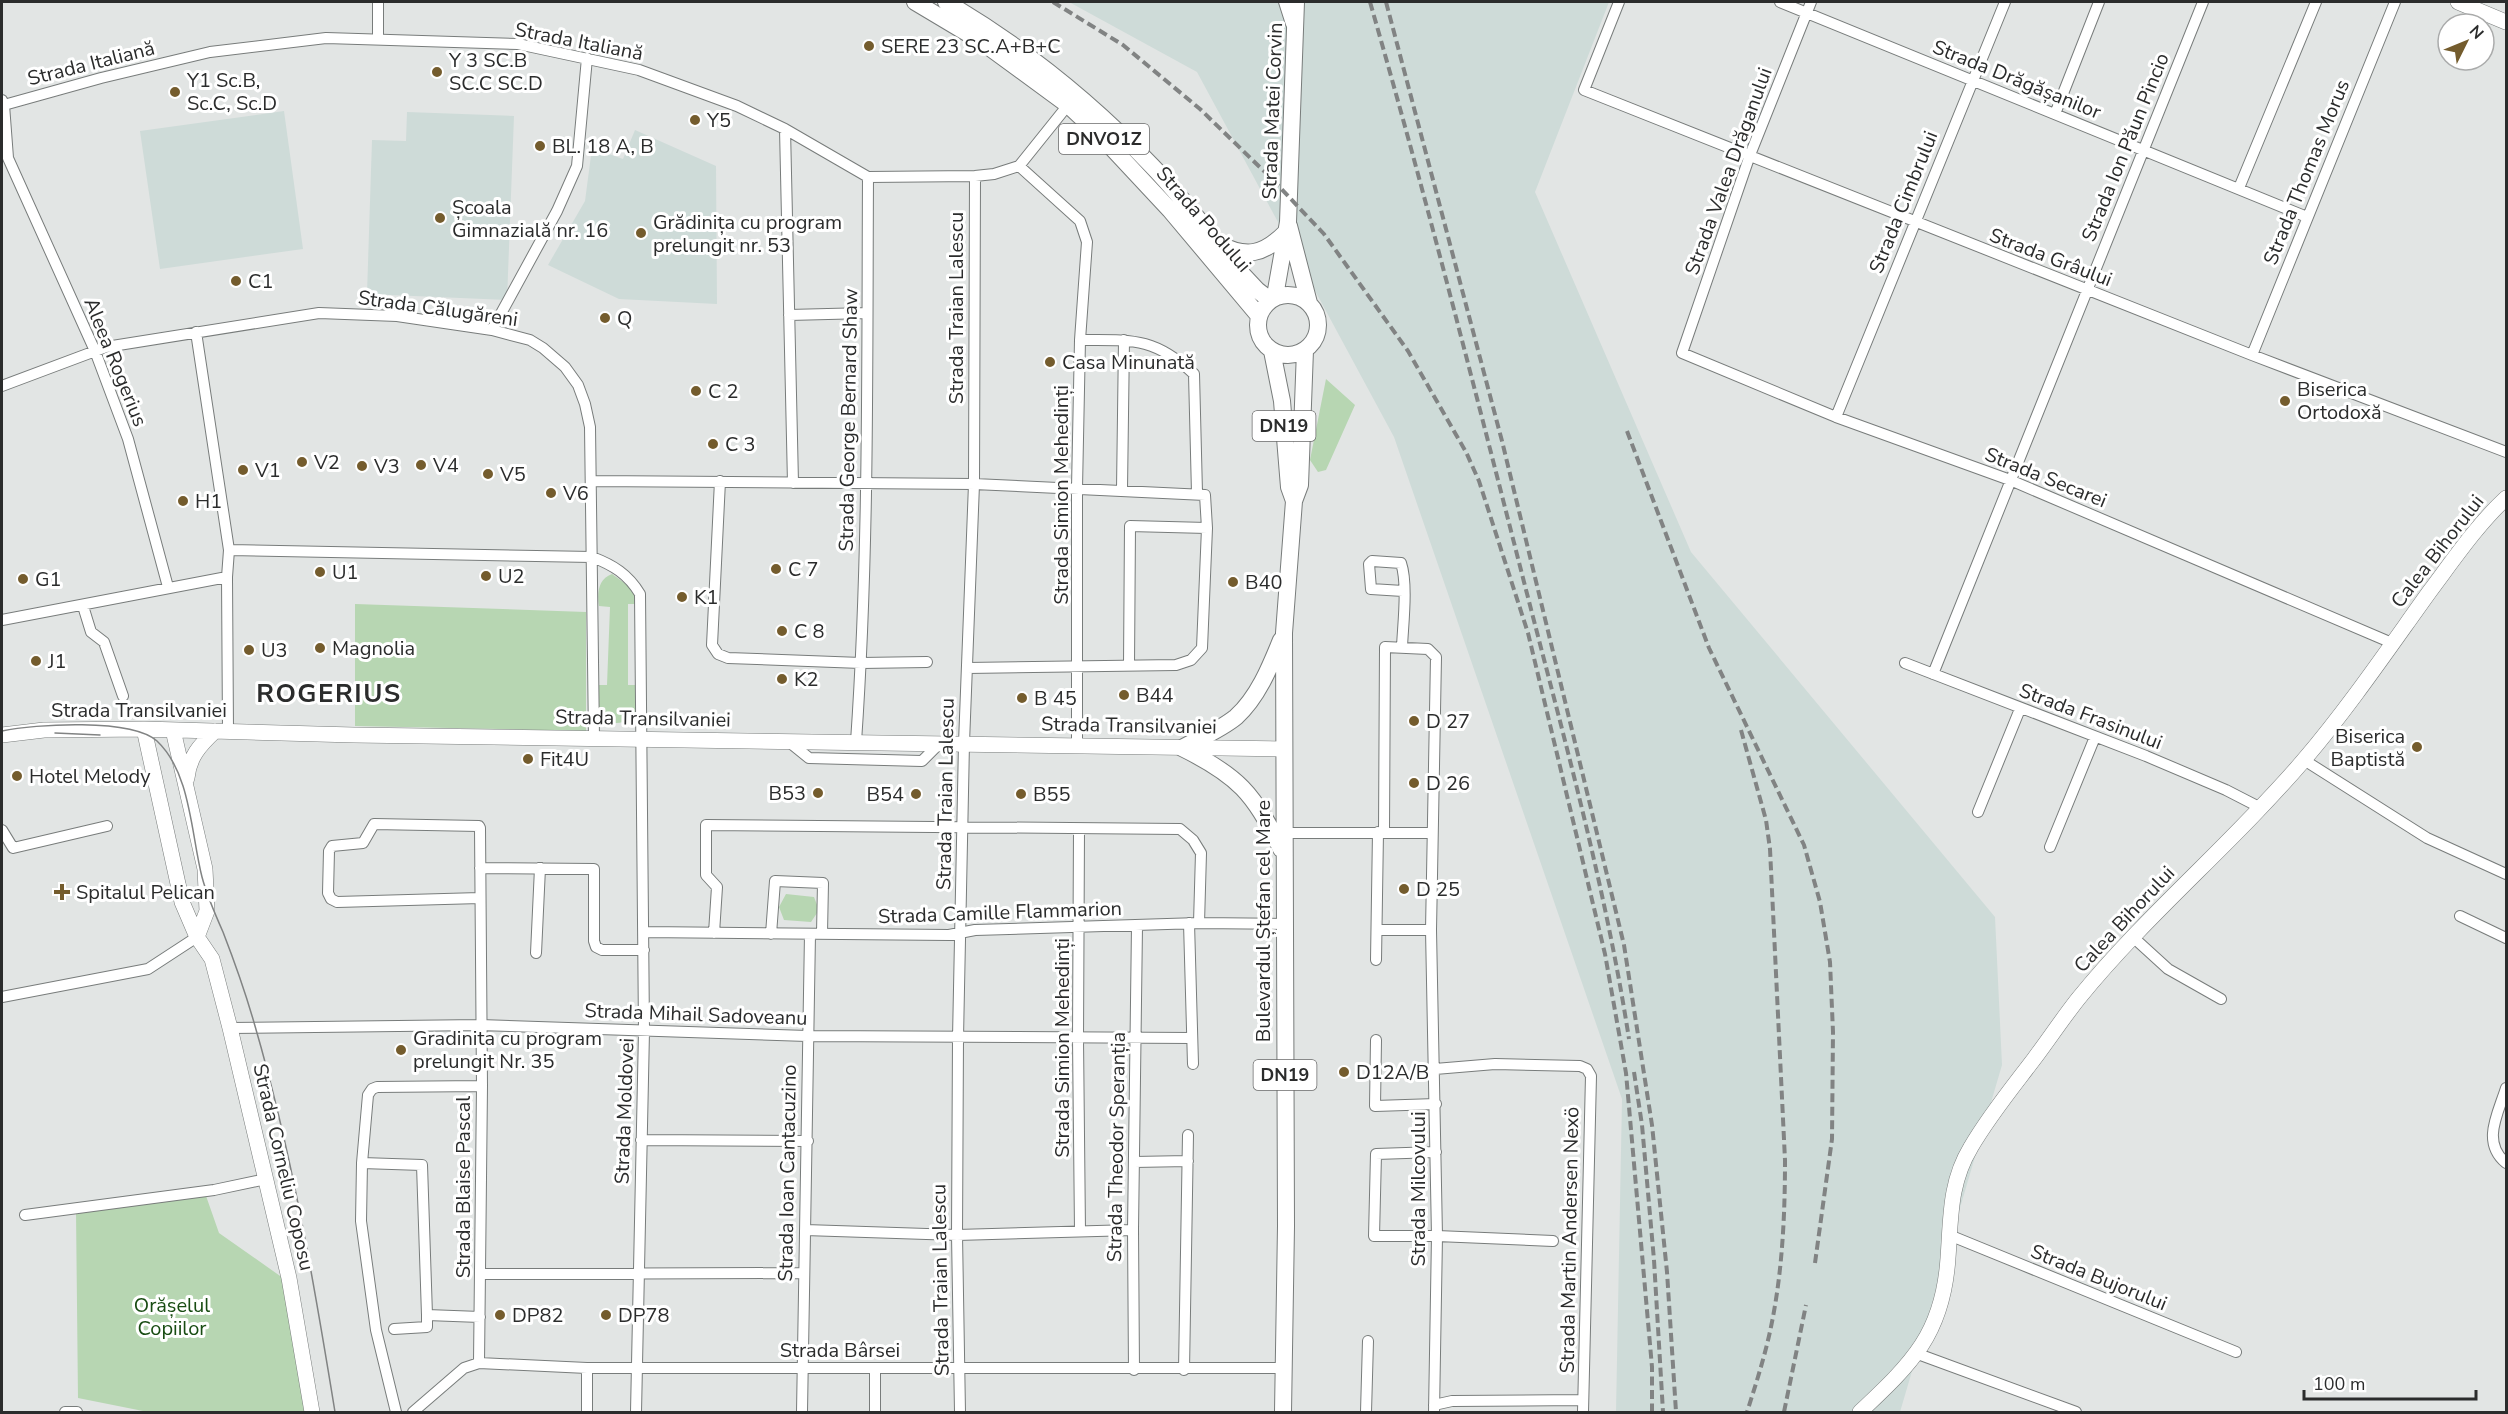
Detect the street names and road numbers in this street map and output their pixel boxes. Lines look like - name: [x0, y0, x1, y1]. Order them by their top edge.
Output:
- street label: Strada Italiană: [512, 16, 645, 67]
- street label: Strada Matei Corvin: [1256, 22, 1289, 200]
- street label: Strada Drăgășanilor: [1929, 33, 2105, 126]
- street label: Strada Italiană: [25, 35, 158, 92]
- street label: Strada Ion Păun Pincio: [2075, 49, 2176, 246]
- street label: Strada Valea Drăganului: [1678, 64, 1779, 279]
- street label: Strada Thomas Morus: [2257, 76, 2356, 269]
- road number: DNVO1Z: [1059, 124, 1149, 154]
- street label: Strada Cimbrului: [1863, 127, 1944, 277]
- street label: Strada Podului: [1150, 161, 1257, 278]
- street label: Strada Traian Lalescu: [943, 212, 970, 404]
- street label: Strada Grâului: [1986, 222, 2116, 293]
- street label: Strada Călugăreni: [356, 284, 520, 333]
- street label: Strada George Bernard Shaw: [833, 288, 864, 552]
- street label: Aleea Rogerius: [77, 294, 154, 431]
- street label: Strada Simion Mehedinți: [1048, 385, 1075, 605]
- road number: DN19: [1252, 411, 1316, 441]
- street label: Strada Secarei: [1981, 441, 2111, 514]
- street label: Calea Bihorului: [2385, 489, 2490, 613]
- street label: Strada Frasinului: [2015, 677, 2166, 756]
- street label: Strada Transilvaniei: [51, 697, 227, 724]
- street label: Strada Traian Lalescu: [930, 698, 961, 890]
- street label: Strada Transilvaniei: [555, 703, 731, 734]
- street label: Strada Transilvaniei: [1041, 710, 1217, 741]
- street label: Bulevardul Ștefan cel Mare: [1250, 800, 1277, 1042]
- street label: Calea Bihorului: [2068, 860, 2181, 979]
- street label: Strada Camille Flammarion: [878, 895, 1122, 930]
- street label: Strada Simion Mehedinți: [1049, 938, 1076, 1158]
- street label: Strada Mihail Sadoveanu: [584, 997, 808, 1032]
- street label: Strada Theodor Speranția: [1101, 1032, 1132, 1262]
- street label: Strada Moldovei: [608, 1037, 641, 1185]
- road number: DN19: [1254, 1060, 1316, 1090]
- street label: Strada Corneliu Coposu: [247, 1061, 320, 1273]
- street label: Strada Ioan Cantacuzino: [772, 1064, 803, 1282]
- street label: Strada Blaise Pascal: [450, 1096, 477, 1278]
- street label: Strada Martin Andersen Nexö: [1554, 1106, 1585, 1374]
- street label: Strada Milcovului: [1405, 1111, 1432, 1267]
- street label: Strada Traian Lalescu: [925, 1184, 956, 1376]
- street label: Strada Bujorului: [2026, 1238, 2171, 1317]
- street label: Strada Bârsei: [780, 1337, 900, 1364]

